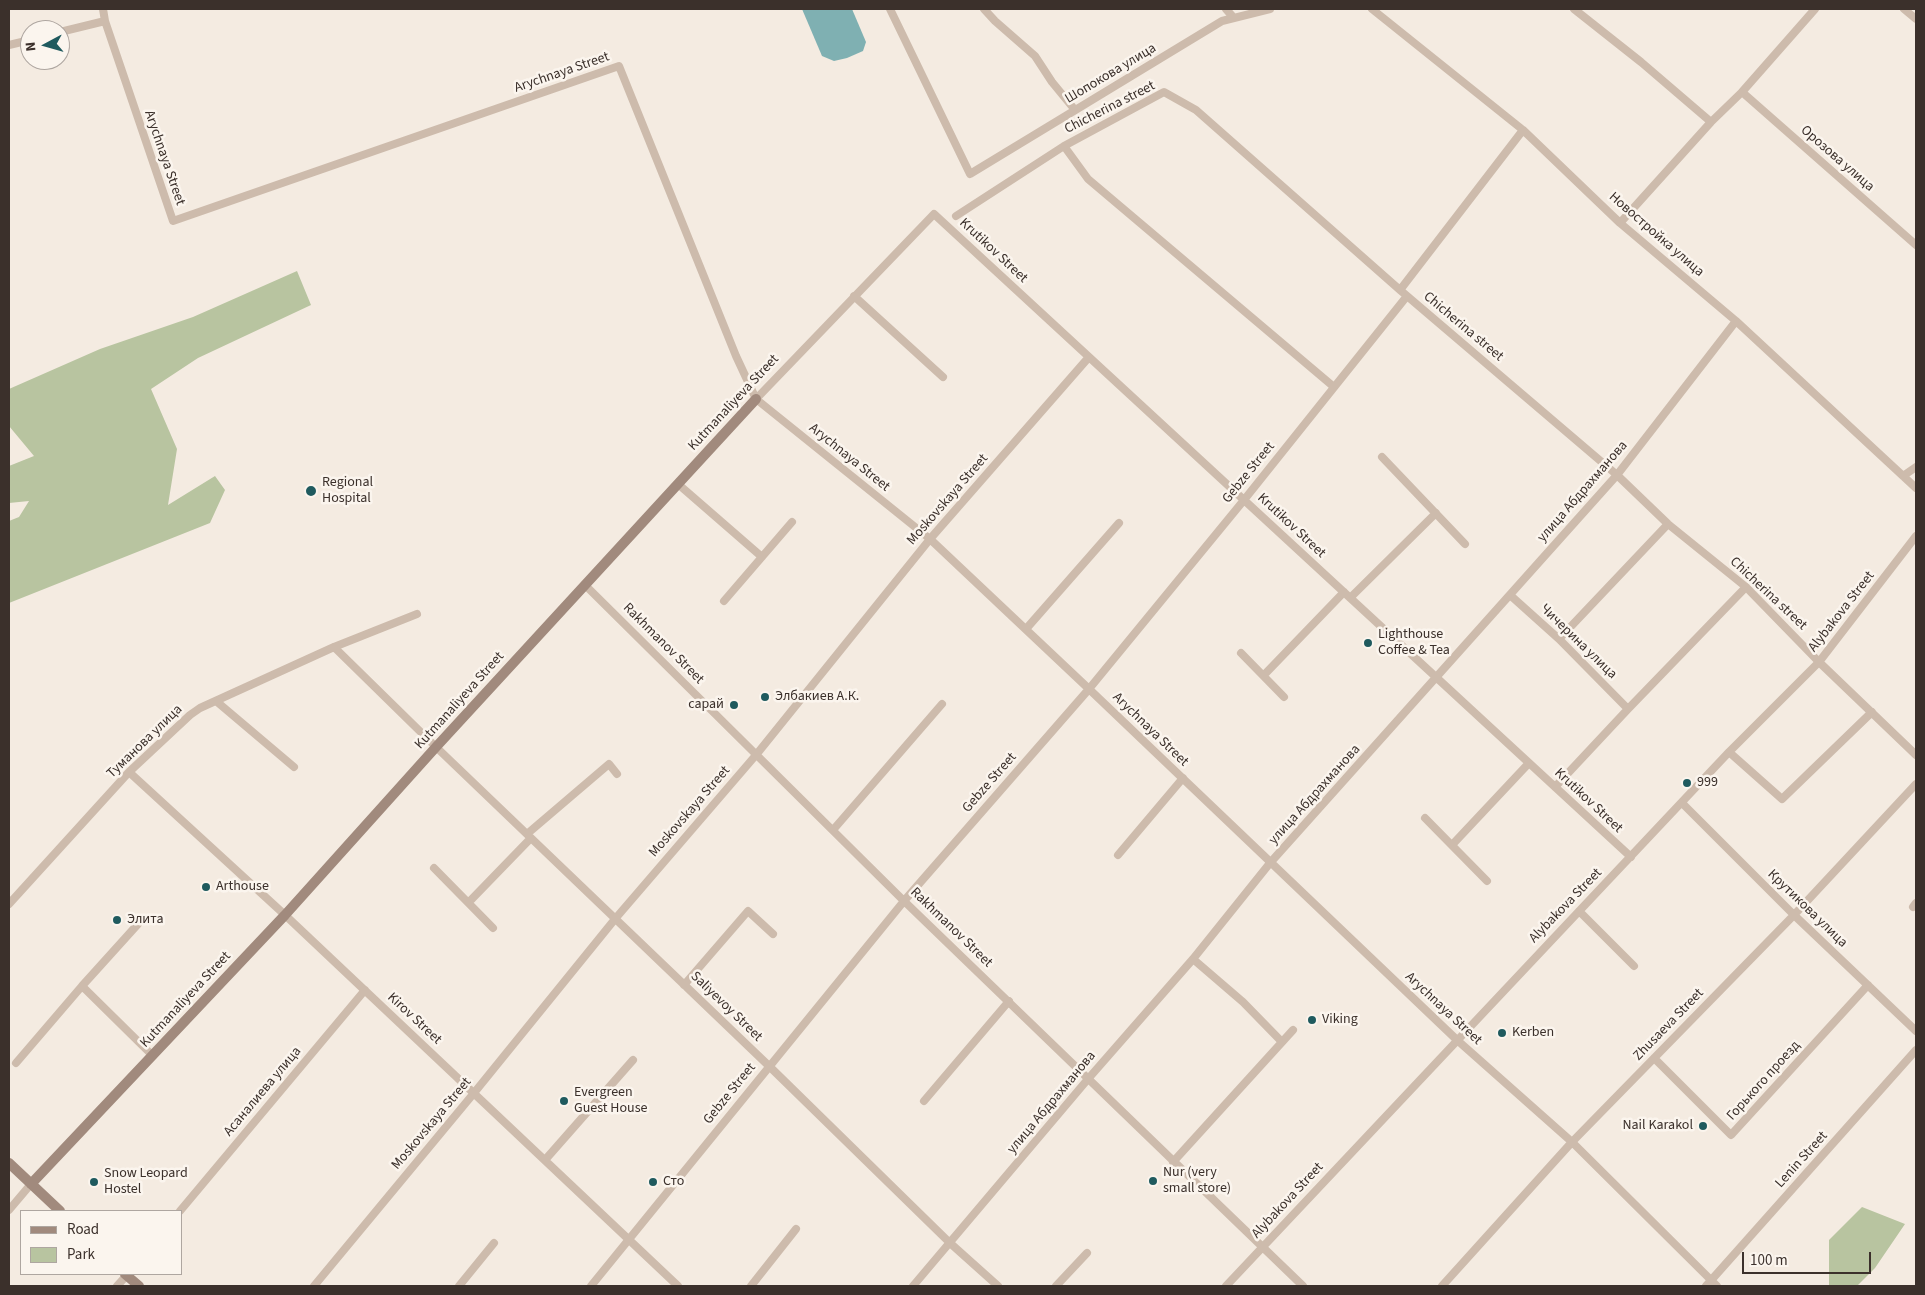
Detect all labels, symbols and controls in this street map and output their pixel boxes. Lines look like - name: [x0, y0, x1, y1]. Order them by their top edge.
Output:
- north arrow: [20, 20, 70, 70]
- street label: Шопокова улица: [1062, 40, 1160, 108]
- text: N: [21, 41, 42, 52]
- street label: Arychnaya Street: [512, 49, 612, 97]
- street label: Chicherina street: [1062, 78, 1158, 138]
- street label: Arychnaya Street: [140, 108, 188, 208]
- street label: Орозова улица: [1797, 122, 1877, 196]
- street label: Новостройка улица: [1605, 189, 1707, 281]
- street label: Krutikov Street: [955, 215, 1031, 287]
- street label: Chicherina street: [1420, 289, 1506, 365]
- street label: Kutmanaliyeva Street: [685, 351, 783, 455]
- street label: Arychnaya Street: [805, 420, 893, 496]
- street label: улица Абдрахманова: [1534, 438, 1632, 546]
- street label: Gebze Street: [1219, 439, 1279, 507]
- street label: Moskovskaya Street: [904, 451, 992, 549]
- place label: Regional Hospital: [322, 475, 373, 508]
- marker: Regional Hospital: [304, 484, 318, 498]
- street label: Krutikov Street: [1253, 490, 1329, 562]
- street label: Chicherina street: [1726, 554, 1810, 634]
- street label: Alybakova Street: [1805, 568, 1879, 656]
- street label: Rakhmanov Street: [619, 600, 707, 688]
- street label: Чичерина улица: [1536, 601, 1620, 683]
- place label: Lighthouse Coffee & Tea: [1378, 627, 1450, 660]
- marker: Lighthouse Coffee & Tea: [1362, 637, 1374, 649]
- street label: Kutmanaliyeva Street: [412, 649, 508, 753]
- place label: Элбакиев А.К.: [775, 689, 859, 705]
- street label: Arychnaya Street: [1108, 690, 1192, 770]
- marker: Элбакиев А.К.: [759, 691, 771, 703]
- place label: сарай: [688, 697, 724, 713]
- marker: сарай: [728, 699, 740, 711]
- street label: Туманова улица: [104, 702, 186, 782]
- street label: улица Абдрахманова: [1266, 742, 1364, 848]
- street label: Gebze Street: [959, 750, 1021, 816]
- street label: Moskovskaya Street: [646, 763, 734, 861]
- street label: Krutikov Street: [1550, 765, 1626, 837]
- place label: 999: [1697, 775, 1718, 791]
- marker: 999: [1681, 777, 1693, 789]
- street label: Alybakova Street: [1526, 865, 1606, 947]
- street label: Крутикова улица: [1764, 867, 1850, 951]
- place label: Arthouse: [216, 879, 269, 895]
- marker: Arthouse: [200, 881, 212, 893]
- street label: Rakhmanov Street: [906, 885, 996, 971]
- place label: Элита: [127, 912, 163, 928]
- marker: Элита: [111, 914, 123, 926]
- street label: Kutmanaliyeva Street: [137, 948, 235, 1052]
- street label: Saliyevoy Street: [687, 968, 765, 1046]
- street label: Arychnaya Street: [1401, 969, 1485, 1049]
- street label: Zhusaeva Street: [1630, 985, 1708, 1065]
- street label: Kirov Street: [383, 990, 445, 1048]
- place label: Viking: [1322, 1012, 1358, 1028]
- marker: Viking: [1306, 1014, 1318, 1026]
- place label: Kerben: [1512, 1025, 1554, 1041]
- marker: Kerben: [1496, 1027, 1508, 1039]
- street label: Горького проезд: [1724, 1038, 1804, 1124]
- street label: Асаналиева улица: [221, 1044, 305, 1140]
- street label: улица Абдрахманова: [1004, 1048, 1100, 1158]
- street label: Gebze Street: [700, 1060, 760, 1128]
- street label: Moskovskaya Street: [389, 1074, 475, 1174]
- place label: Evergreen Guest House: [574, 1085, 647, 1118]
- marker: Evergreen Guest House: [558, 1095, 570, 1107]
- place label: Nail Karakol: [1622, 1118, 1693, 1134]
- marker: Nail Karakol: [1697, 1120, 1709, 1132]
- street label: Lenin Street: [1772, 1128, 1832, 1192]
- street label: Alybakova Street: [1249, 1160, 1327, 1242]
- place label: Nur (very small store): [1163, 1165, 1231, 1198]
- place label: Snow Leopard Hostel: [104, 1166, 188, 1198]
- place label: Сто: [663, 1174, 684, 1190]
- marker: Nur (very small store): [1147, 1175, 1159, 1187]
- marker: Snow Leopard Hostel: [88, 1176, 100, 1188]
- marker: Сто: [647, 1176, 659, 1188]
- legend: [20, 1210, 182, 1275]
- text: Road: [67, 1219, 99, 1240]
- scale bar: [1745, 1242, 1874, 1274]
- text: Park: [67, 1244, 95, 1265]
- text: 100 m: [1750, 1250, 1788, 1271]

